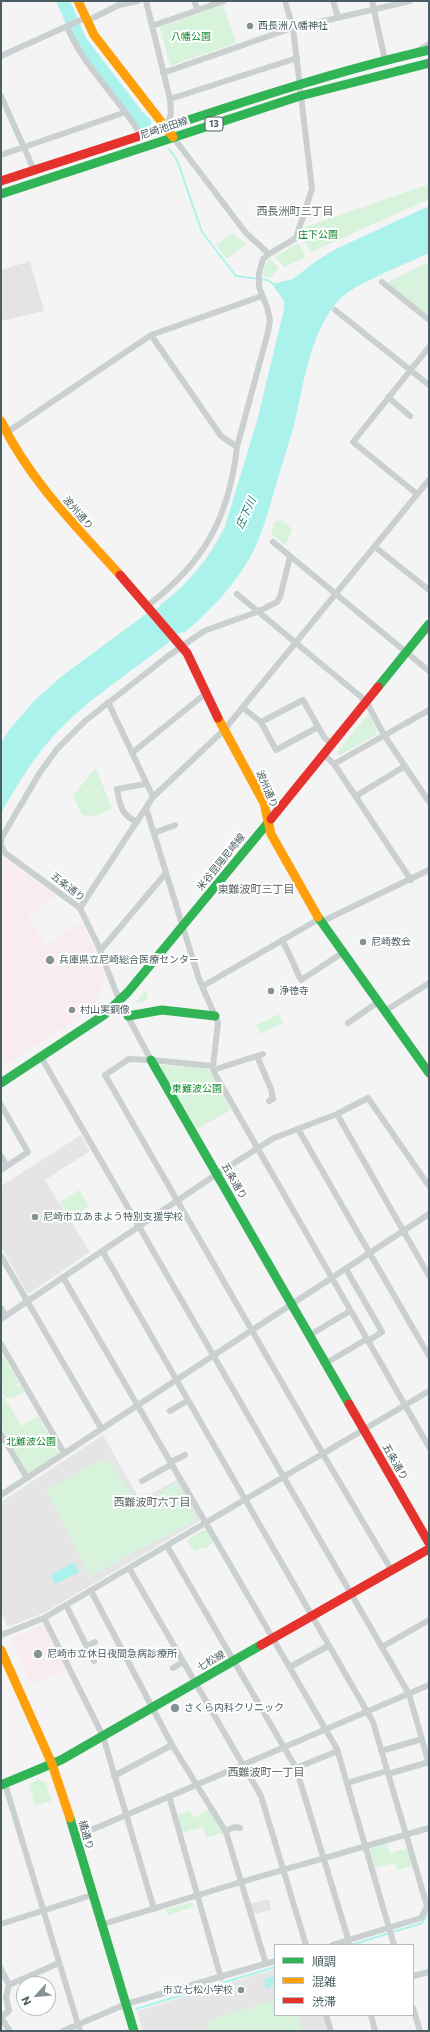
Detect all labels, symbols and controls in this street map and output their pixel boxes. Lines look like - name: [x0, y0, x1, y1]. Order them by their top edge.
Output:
- place label: 西長洲八幡神社: [258, 20, 328, 32]
- marker: 西長洲八幡神社: [245, 21, 255, 31]
- park label: 八幡公園: [171, 31, 211, 43]
- street label: 尼崎池田線: [138, 115, 190, 141]
- road number: 13: [205, 117, 223, 131]
- district label: 西長洲町三丁目: [257, 204, 333, 218]
- park label: 庄下公園: [298, 229, 338, 241]
- street label: 波州通り: [60, 494, 96, 532]
- water label: 庄下川: [233, 495, 259, 531]
- street label: 波州通り: [254, 768, 280, 810]
- street label: 米谷昆陽尼崎線: [194, 831, 248, 893]
- street label: 五条通り: [49, 870, 87, 904]
- district label: 東難波町三丁目: [218, 882, 294, 896]
- place label: 尼崎教会: [371, 936, 411, 948]
- marker: 尼崎教会: [358, 937, 368, 947]
- marker: 兵庫県立尼崎総合医療センター: [44, 954, 56, 966]
- place label: 兵庫県立尼崎総合医療センター: [59, 954, 199, 966]
- place label: 浄徳寺: [279, 985, 309, 997]
- marker: 浄徳寺: [266, 986, 276, 996]
- place label: 村山実銅像: [80, 1004, 130, 1016]
- marker: 村山実銅像: [67, 1005, 77, 1015]
- park label: 東難波公園: [172, 1083, 222, 1095]
- street label: 五条通り: [219, 1161, 249, 1201]
- place label: 尼崎市立あまよう特別支援学校: [43, 1211, 183, 1223]
- marker: 尼崎市立あまよう特別支援学校: [30, 1212, 40, 1222]
- park label: 北難波公園: [6, 1436, 56, 1448]
- street label: 五条通り: [380, 1442, 410, 1482]
- district label: 西難波町六丁目: [114, 1495, 190, 1509]
- marker: 尼崎市立休日夜間急病診療所: [32, 1648, 44, 1660]
- place label: 尼崎市立休日夜間急病診療所: [47, 1648, 177, 1660]
- street label: 七松線: [195, 1648, 227, 1674]
- marker: さくら内科クリニック: [169, 1702, 181, 1714]
- place label: さくら内科クリニック: [184, 1702, 284, 1714]
- district label: 西難波町一丁目: [228, 1765, 304, 1779]
- street label: 橘通り: [76, 1819, 96, 1851]
- legend: [274, 1944, 414, 2016]
- text: 順調: [312, 1954, 336, 1968]
- text: 混雑: [312, 1974, 336, 1988]
- north arrow: [16, 1976, 56, 2016]
- place label: 市立七松小学校: [163, 1984, 233, 1996]
- marker: 市立七松小学校: [236, 1985, 246, 1995]
- text: 渋滞: [312, 1994, 336, 2008]
- text: N: [18, 1995, 33, 2008]

